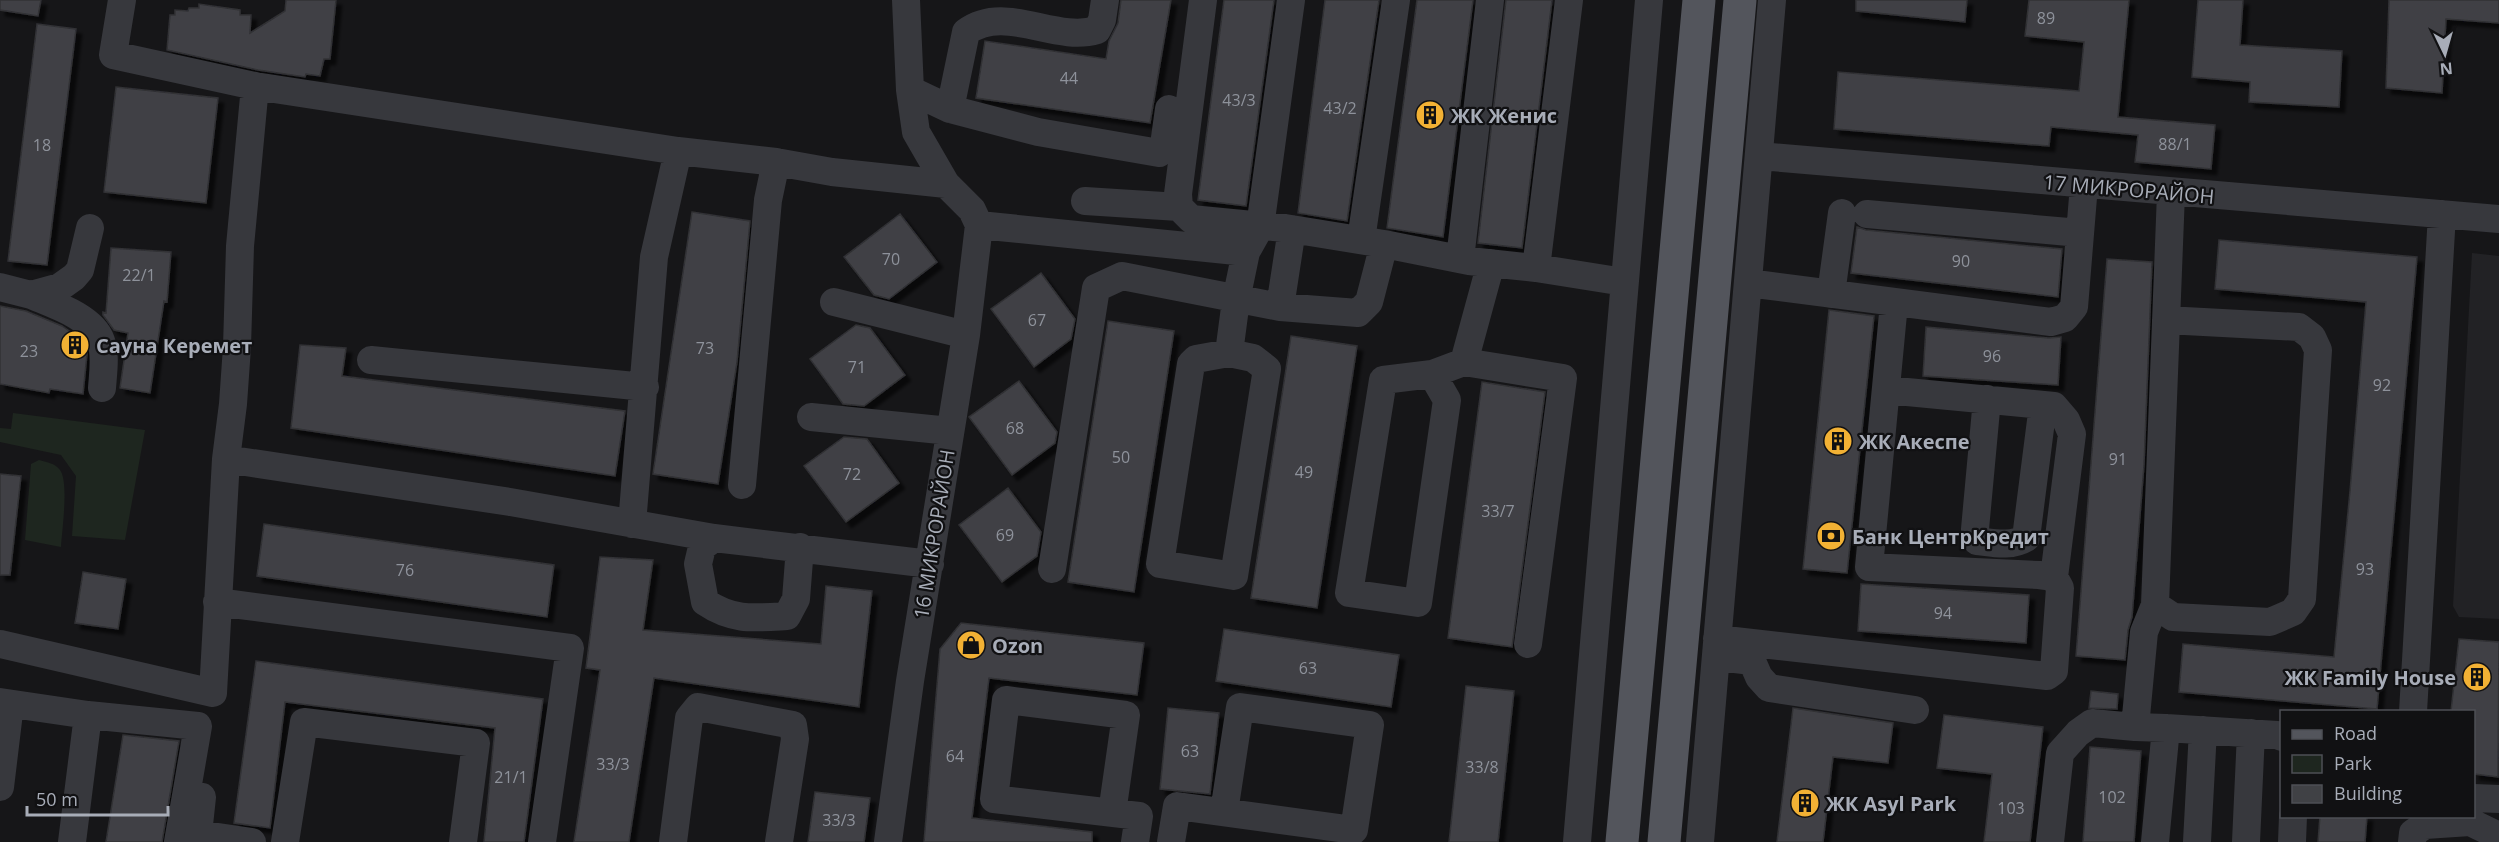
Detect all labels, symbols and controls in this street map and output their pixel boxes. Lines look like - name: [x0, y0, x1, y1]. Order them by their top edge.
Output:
- house number: 89: [2037, 7, 2055, 29]
- north arrow: [2415, 24, 2475, 84]
- text: N: [2439, 57, 2454, 80]
- house number: 44: [1060, 67, 1078, 89]
- house number: 43/3: [1222, 89, 1256, 111]
- house number: 43/2: [1323, 97, 1357, 119]
- building icon: ЖК Женис: [1414, 99, 1446, 131]
- place label: ЖК Женис: [1451, 102, 1557, 129]
- house number: 88/1: [2158, 133, 2192, 155]
- house number: 18: [33, 134, 51, 156]
- street label: 17 МИКРОРАЙОН: [2043, 168, 2215, 210]
- house number: 70: [882, 248, 900, 270]
- house number: 90: [1952, 250, 1970, 272]
- house number: 22/1: [122, 264, 156, 286]
- house number: 67: [1028, 309, 1046, 331]
- building icon: Сауна Керемет: [59, 329, 91, 361]
- place label: Сауна Керемет: [96, 332, 252, 359]
- house number: 73: [696, 337, 714, 359]
- house number: 23: [20, 340, 38, 362]
- house number: 96: [1983, 345, 2001, 367]
- house number: 71: [848, 356, 866, 378]
- house number: 92: [2373, 374, 2391, 396]
- house number: 68: [1006, 417, 1024, 439]
- building icon: ЖК Акеспе: [1822, 425, 1854, 457]
- place label: ЖК Акеспе: [1859, 428, 1970, 455]
- house number: 50: [1112, 446, 1130, 468]
- street label: 16 МИКРОРАЙОН: [907, 447, 961, 621]
- house number: 91: [2109, 448, 2127, 470]
- house number: 49: [1295, 461, 1313, 483]
- house number: 72: [843, 463, 861, 485]
- house number: 33/7: [1481, 500, 1515, 522]
- bank icon: Банк ЦентрКредит: [1815, 520, 1847, 552]
- place label: Банк ЦентрКредит: [1852, 523, 2049, 550]
- house number: 69: [996, 524, 1014, 546]
- house number: 93: [2356, 558, 2374, 580]
- house number: 76: [396, 559, 414, 581]
- house number: 94: [1934, 602, 1952, 624]
- shop icon: Ozon: [955, 629, 987, 661]
- place label: Ozon: [992, 632, 1043, 659]
- house number: 63: [1299, 657, 1317, 679]
- building icon: ЖК Family House: [2461, 661, 2493, 693]
- place label: ЖК Family House: [2284, 664, 2456, 691]
- legend: [2280, 710, 2475, 818]
- text: Road: [2334, 721, 2377, 745]
- house number: 63: [1181, 740, 1199, 762]
- house number: 64: [946, 745, 964, 767]
- text: Park: [2334, 751, 2372, 775]
- house number: 33/3: [596, 753, 630, 775]
- house number: 33/8: [1465, 756, 1499, 778]
- house number: 21/1: [494, 766, 528, 788]
- scale bar: [27, 779, 168, 817]
- text: Building: [2334, 781, 2402, 805]
- house number: 102: [2098, 786, 2126, 808]
- text: 50 m: [36, 787, 78, 811]
- building icon: ЖК Asyl Park: [1789, 787, 1821, 819]
- place label: ЖК Asyl Park: [1826, 790, 1957, 817]
- house number: 103: [1997, 797, 2025, 819]
- house number: 33/3: [822, 809, 856, 831]

